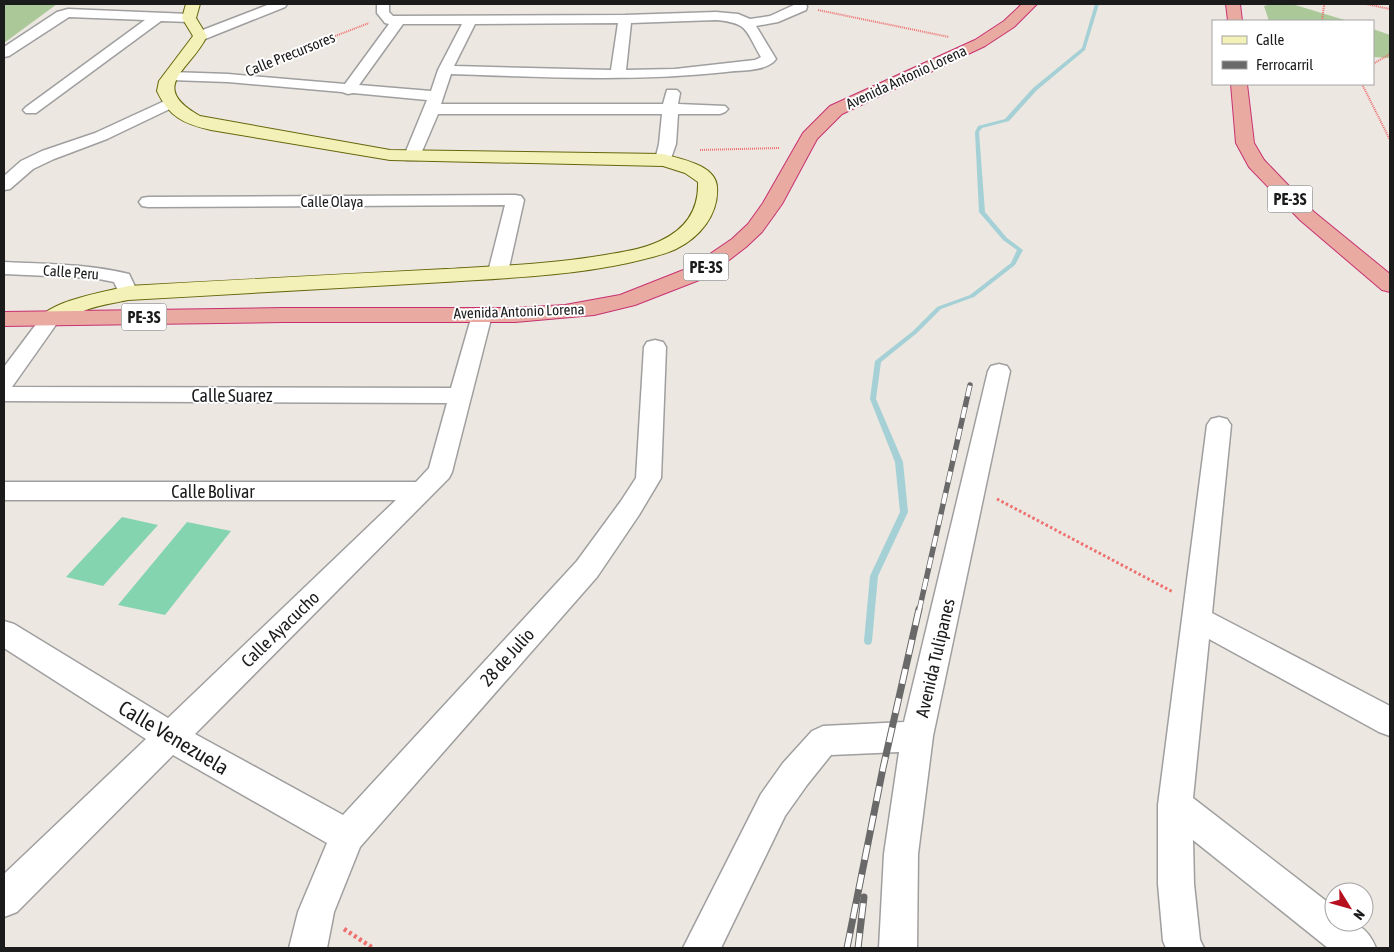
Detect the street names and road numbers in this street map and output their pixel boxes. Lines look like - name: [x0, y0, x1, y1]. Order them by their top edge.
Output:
- street label: Calle Precursores: [243, 28, 337, 80]
- street label: Avenida Antonio Lorena: [843, 42, 969, 112]
- road number: PE-3S: [1268, 185, 1312, 212]
- street label: Calle Olaya: [300, 193, 364, 210]
- road number: PE-3S: [684, 253, 728, 280]
- street label: Calle Peru: [42, 262, 100, 282]
- street label: Avenida Antonio Lorena: [453, 300, 585, 322]
- road number: PE-3S: [122, 304, 166, 330]
- street label: Calle Suarez: [191, 385, 273, 406]
- street label: Calle Bolivar: [171, 481, 255, 502]
- street label: Calle Ayacucho: [237, 587, 323, 671]
- street label: Avenida Tulipanes: [911, 597, 959, 719]
- street label: 28 de Julio: [476, 624, 538, 690]
- street label: Calle Venezuela: [115, 695, 233, 779]

